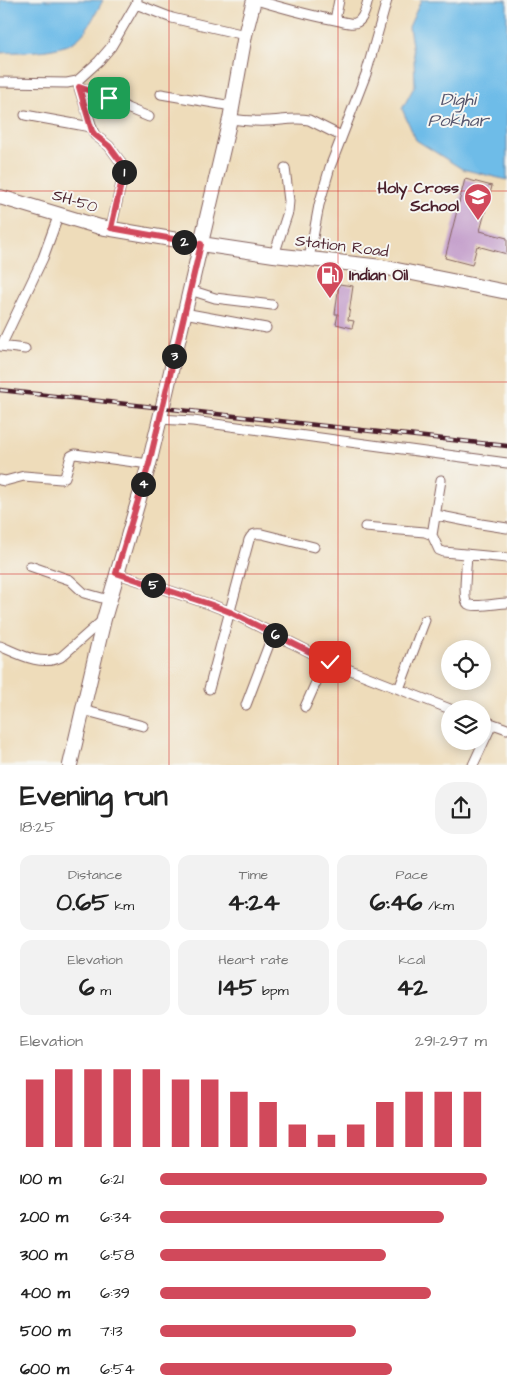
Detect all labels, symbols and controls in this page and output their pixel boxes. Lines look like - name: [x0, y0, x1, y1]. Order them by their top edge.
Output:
- pin: [88, 77, 130, 119]
- icon: arrive: [95, 84, 123, 112]
- water label: Dighi Pokhar: [428, 87, 490, 133]
- pin: 1: [112, 160, 136, 184]
- text: 1: [124, 162, 125, 182]
- place label: Holy Cross School: [377, 177, 459, 217]
- school or university icon: Holy Cross School: [463, 182, 493, 221]
- street label: SH-50: [50, 184, 100, 218]
- street label: Station Road: [294, 229, 390, 263]
- pin: 2: [172, 230, 196, 254]
- text: 2: [180, 232, 189, 252]
- fuel station icon: Indian Oil: [315, 260, 345, 299]
- place label: Indian Oil: [349, 264, 409, 286]
- pin: 3: [162, 344, 186, 368]
- text: 3: [171, 346, 178, 366]
- pin: 4: [130, 472, 156, 496]
- text: 4: [139, 474, 148, 494]
- pin: 5: [140, 572, 166, 598]
- text: 5: [149, 575, 158, 595]
- pin: 6: [262, 622, 288, 648]
- text: 6: [271, 625, 280, 645]
- map controls: [441, 640, 491, 750]
- button: locate: [441, 640, 491, 690]
- pin: [309, 641, 351, 683]
- icon: check: [316, 648, 344, 676]
- button: layers: [441, 700, 491, 750]
- text: Evening run: [20, 777, 168, 816]
- button: share: [435, 782, 487, 834]
- text: 18:25: [20, 816, 56, 838]
- text: Distance: [68, 865, 122, 885]
- text: Time: [239, 865, 268, 885]
- text: Pace: [396, 865, 428, 885]
- text: 0.65: [56, 885, 109, 920]
- text: 4:24: [227, 885, 280, 920]
- text: 6:46: [370, 885, 422, 920]
- text: km: [109, 896, 134, 916]
- text: /km: [422, 896, 454, 916]
- text: Elevation: [68, 950, 123, 970]
- text: Heart rate: [218, 950, 289, 970]
- text: kcal: [398, 950, 425, 970]
- text: 6: [79, 970, 95, 1005]
- text: 145: [218, 970, 256, 1005]
- text: 42: [396, 970, 427, 1005]
- text: m: [95, 981, 111, 1001]
- text: bpm: [256, 981, 289, 1001]
- text: Elevation: [20, 1030, 83, 1052]
- text: 291–297 m: [415, 1030, 487, 1052]
- text: 100 m: [20, 1168, 61, 1190]
- text: 6:21: [100, 1168, 124, 1190]
- text: 200 m: [20, 1206, 68, 1228]
- text: 6:34: [100, 1206, 132, 1228]
- text: 300 m: [20, 1244, 67, 1266]
- text: 6:58: [100, 1244, 134, 1266]
- text: 400 m: [20, 1282, 70, 1304]
- text: 6:39: [100, 1282, 130, 1304]
- text: 500 m: [20, 1320, 70, 1342]
- text: 7:13: [100, 1320, 123, 1342]
- text: 600 m: [20, 1358, 69, 1380]
- text: 6:54: [100, 1358, 135, 1380]

